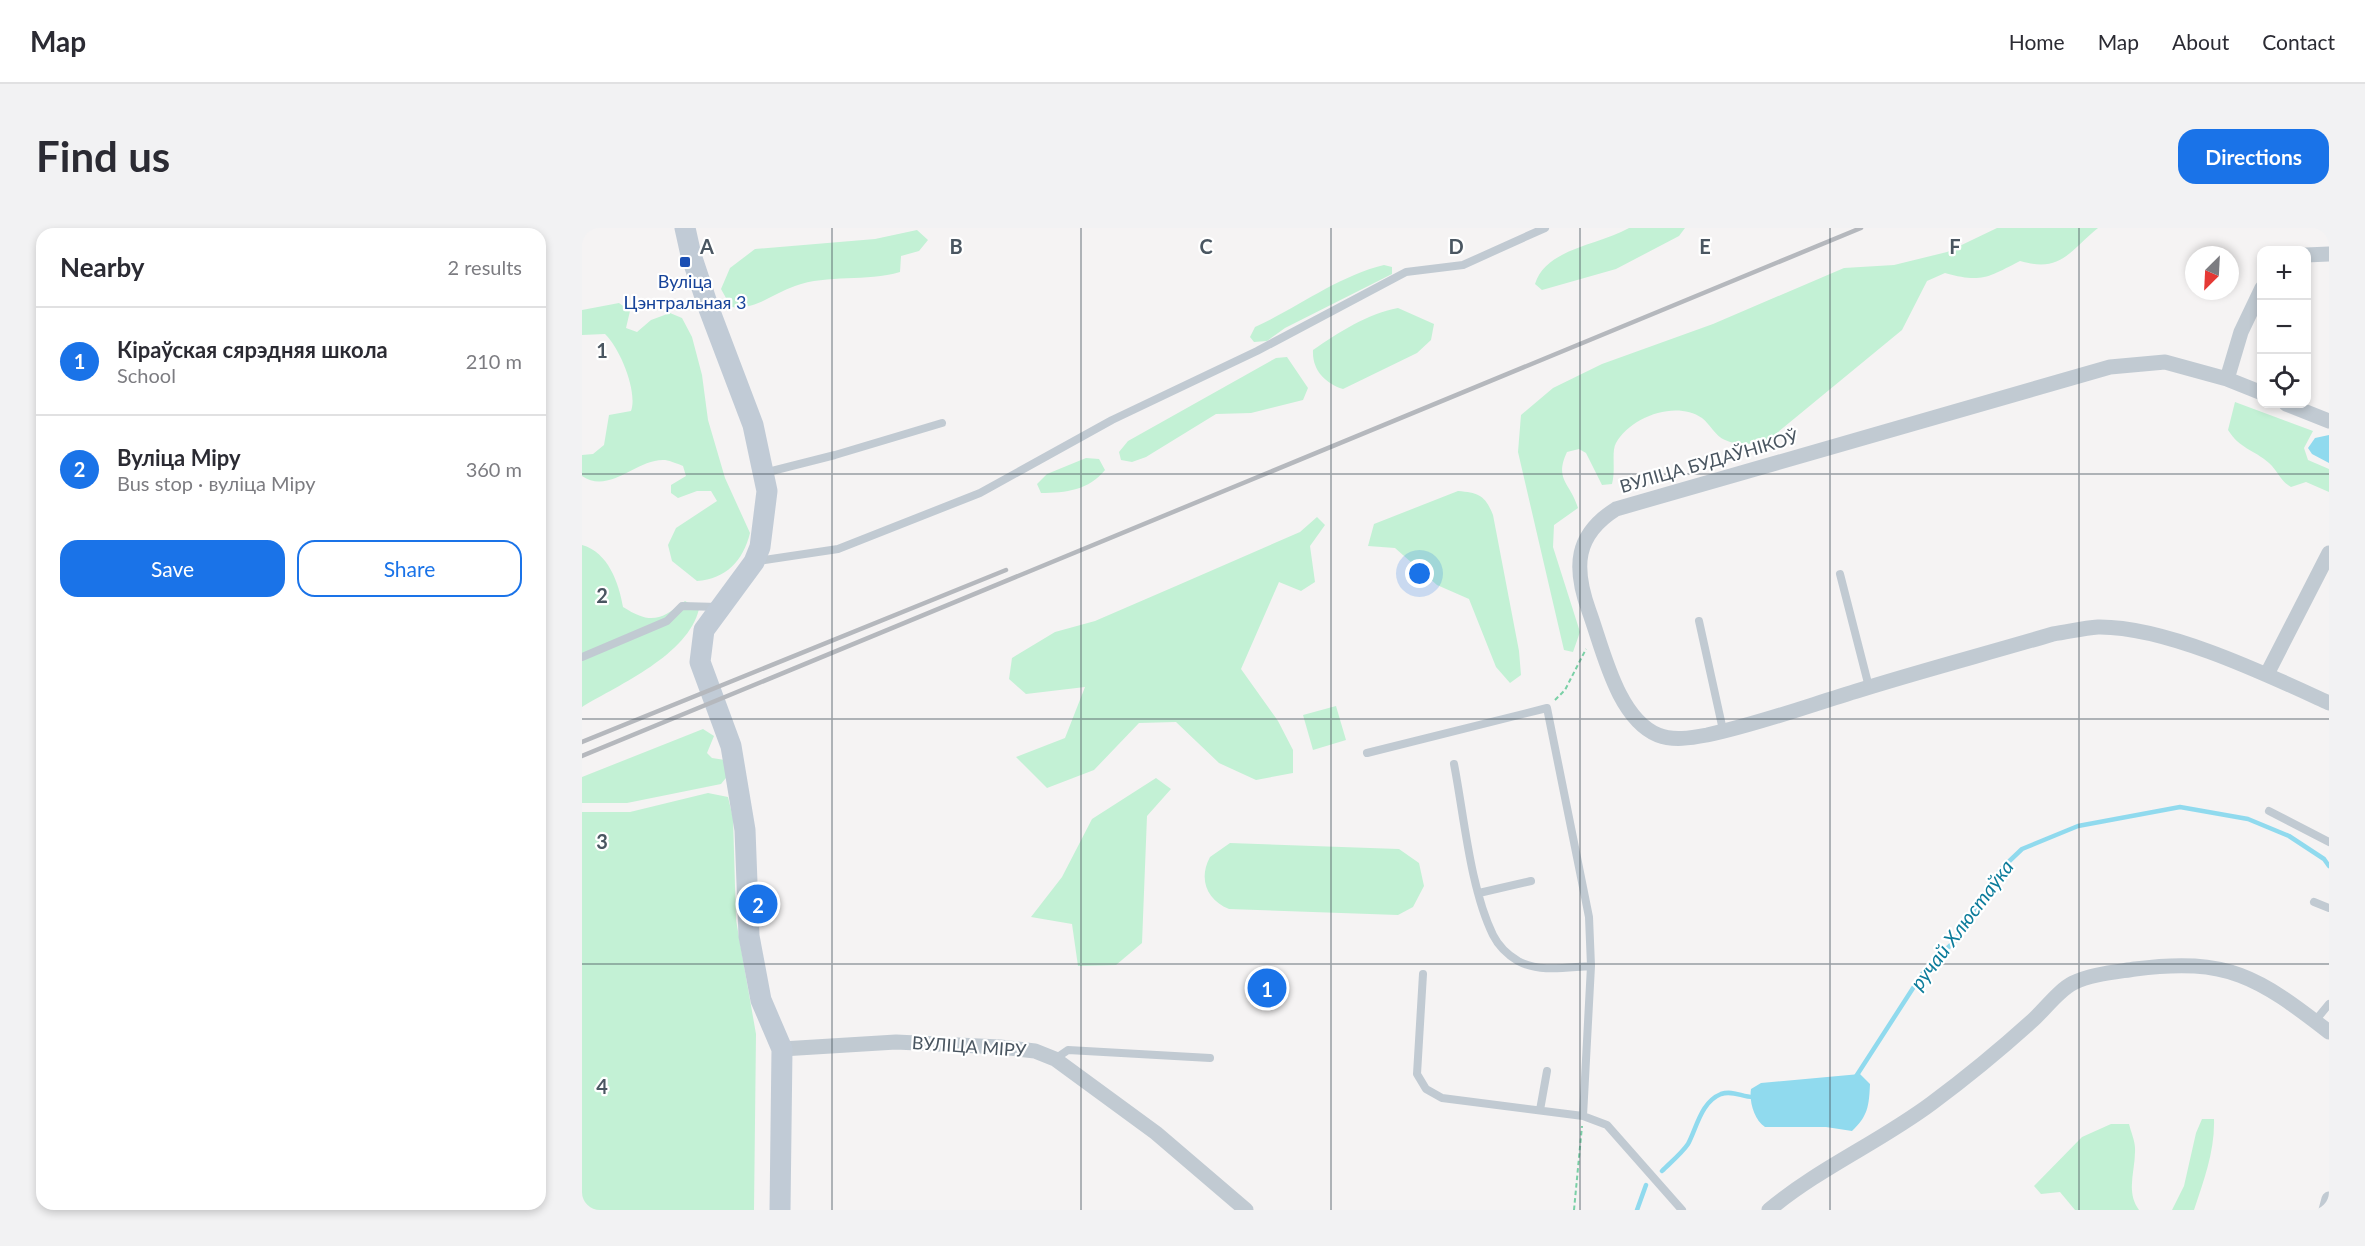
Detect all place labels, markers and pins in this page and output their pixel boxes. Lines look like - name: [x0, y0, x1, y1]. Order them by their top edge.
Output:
- marker: Вуліца Цэнтральная 3: [678, 255, 692, 269]
- place label: Вуліца Цэнтральная 3: [623, 270, 747, 313]
- pin: 2: [738, 882, 777, 926]
- pin: 1: [1248, 966, 1286, 1011]

